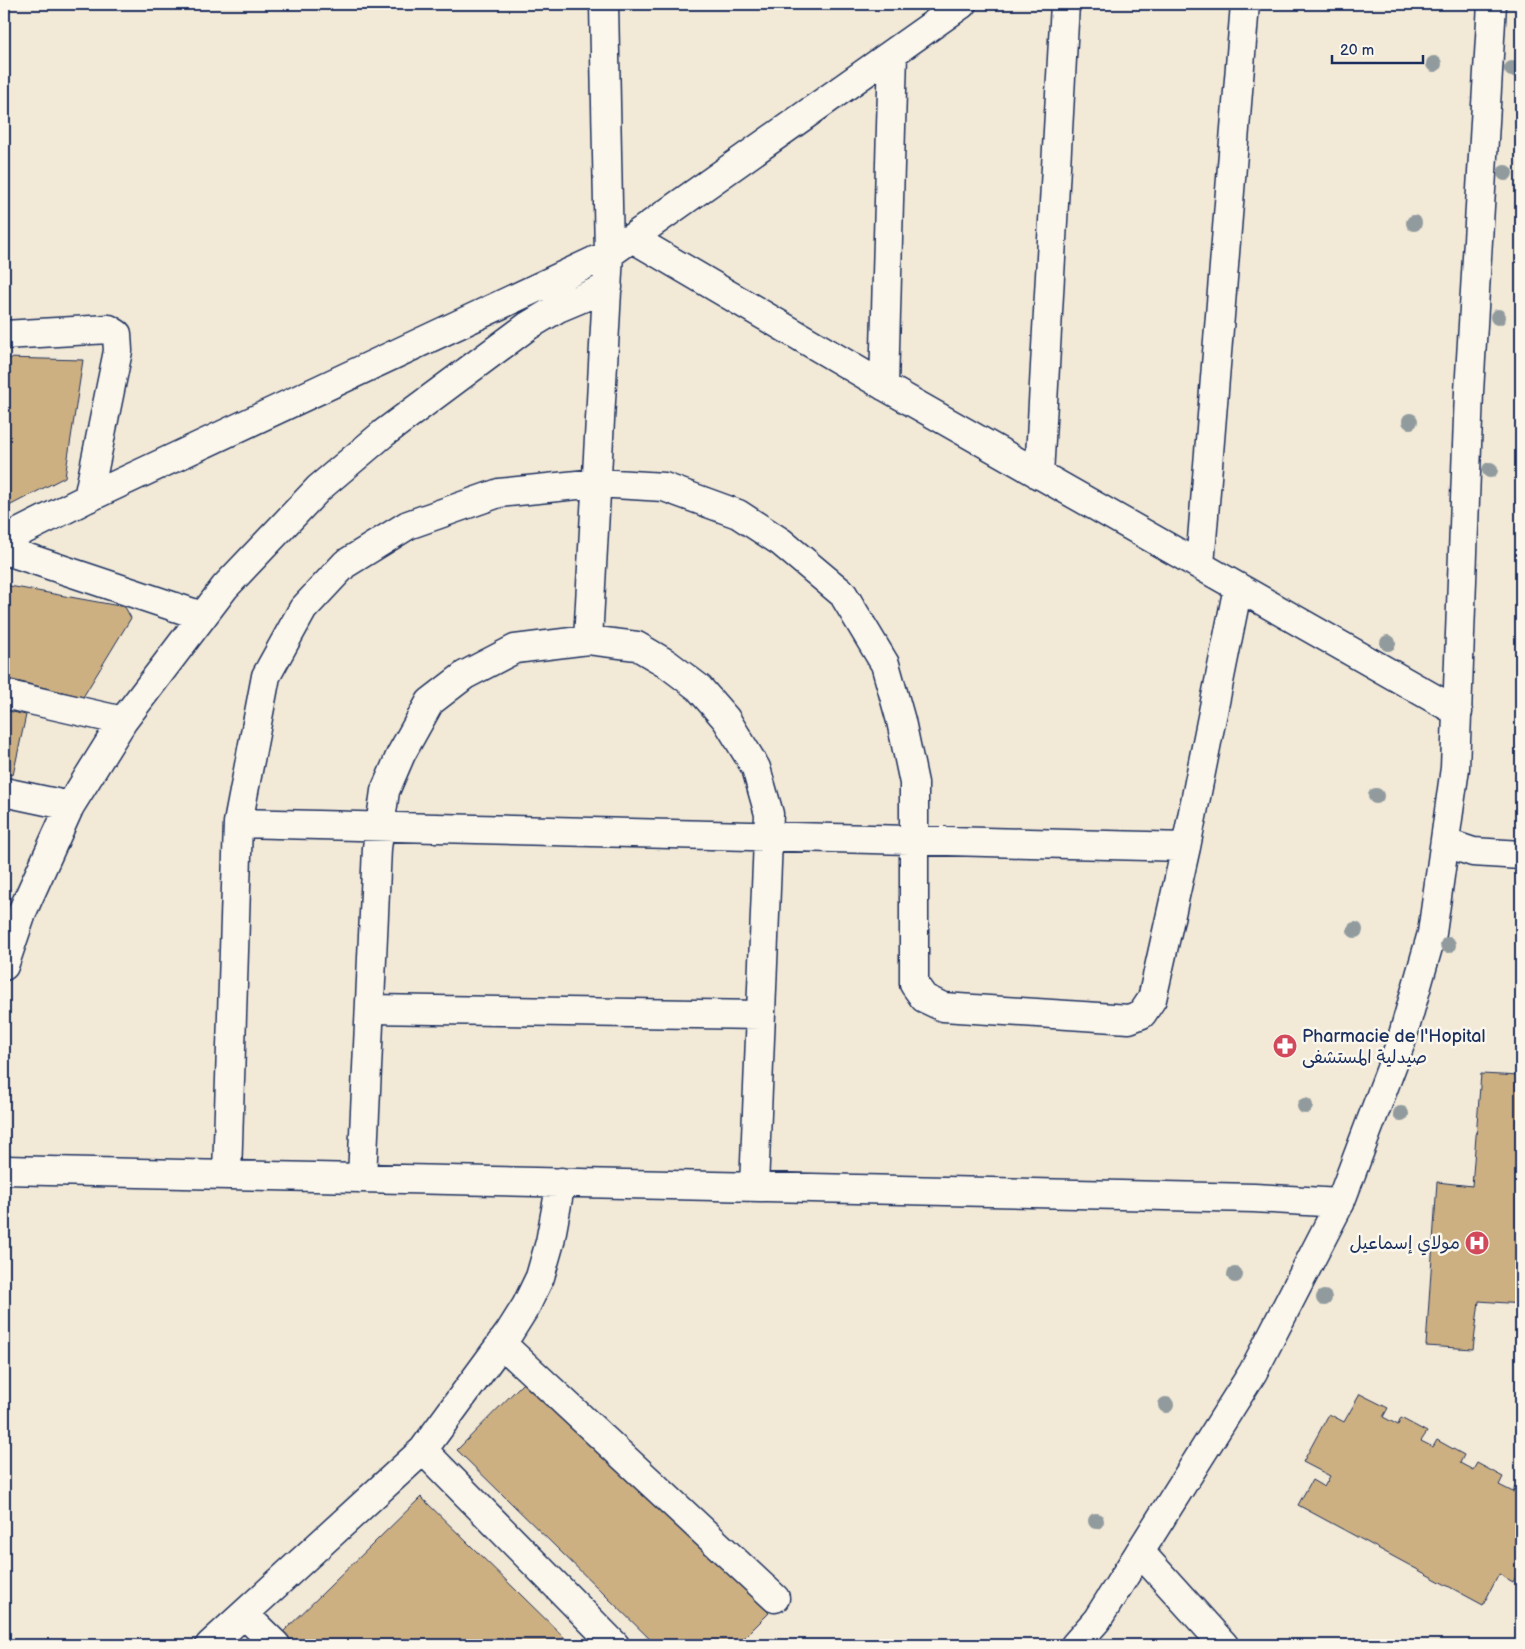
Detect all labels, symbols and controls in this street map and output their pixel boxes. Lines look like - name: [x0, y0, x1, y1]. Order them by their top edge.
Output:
- scale bar: [1332, 32, 1424, 64]
- text: 20 m: [1340, 41, 1374, 60]
- place label: Pharmacie de l'Hopital صيدلية المستشفى: [1302, 1026, 1485, 1068]
- pharmacy icon: Pharmacie de l'Hopital صيدلية المستشفى: [1272, 1033, 1298, 1059]
- hospital icon: مولاي إسماعيل: [1464, 1230, 1490, 1256]
- place label: مولاي إسماعيل: [1350, 1233, 1460, 1256]

